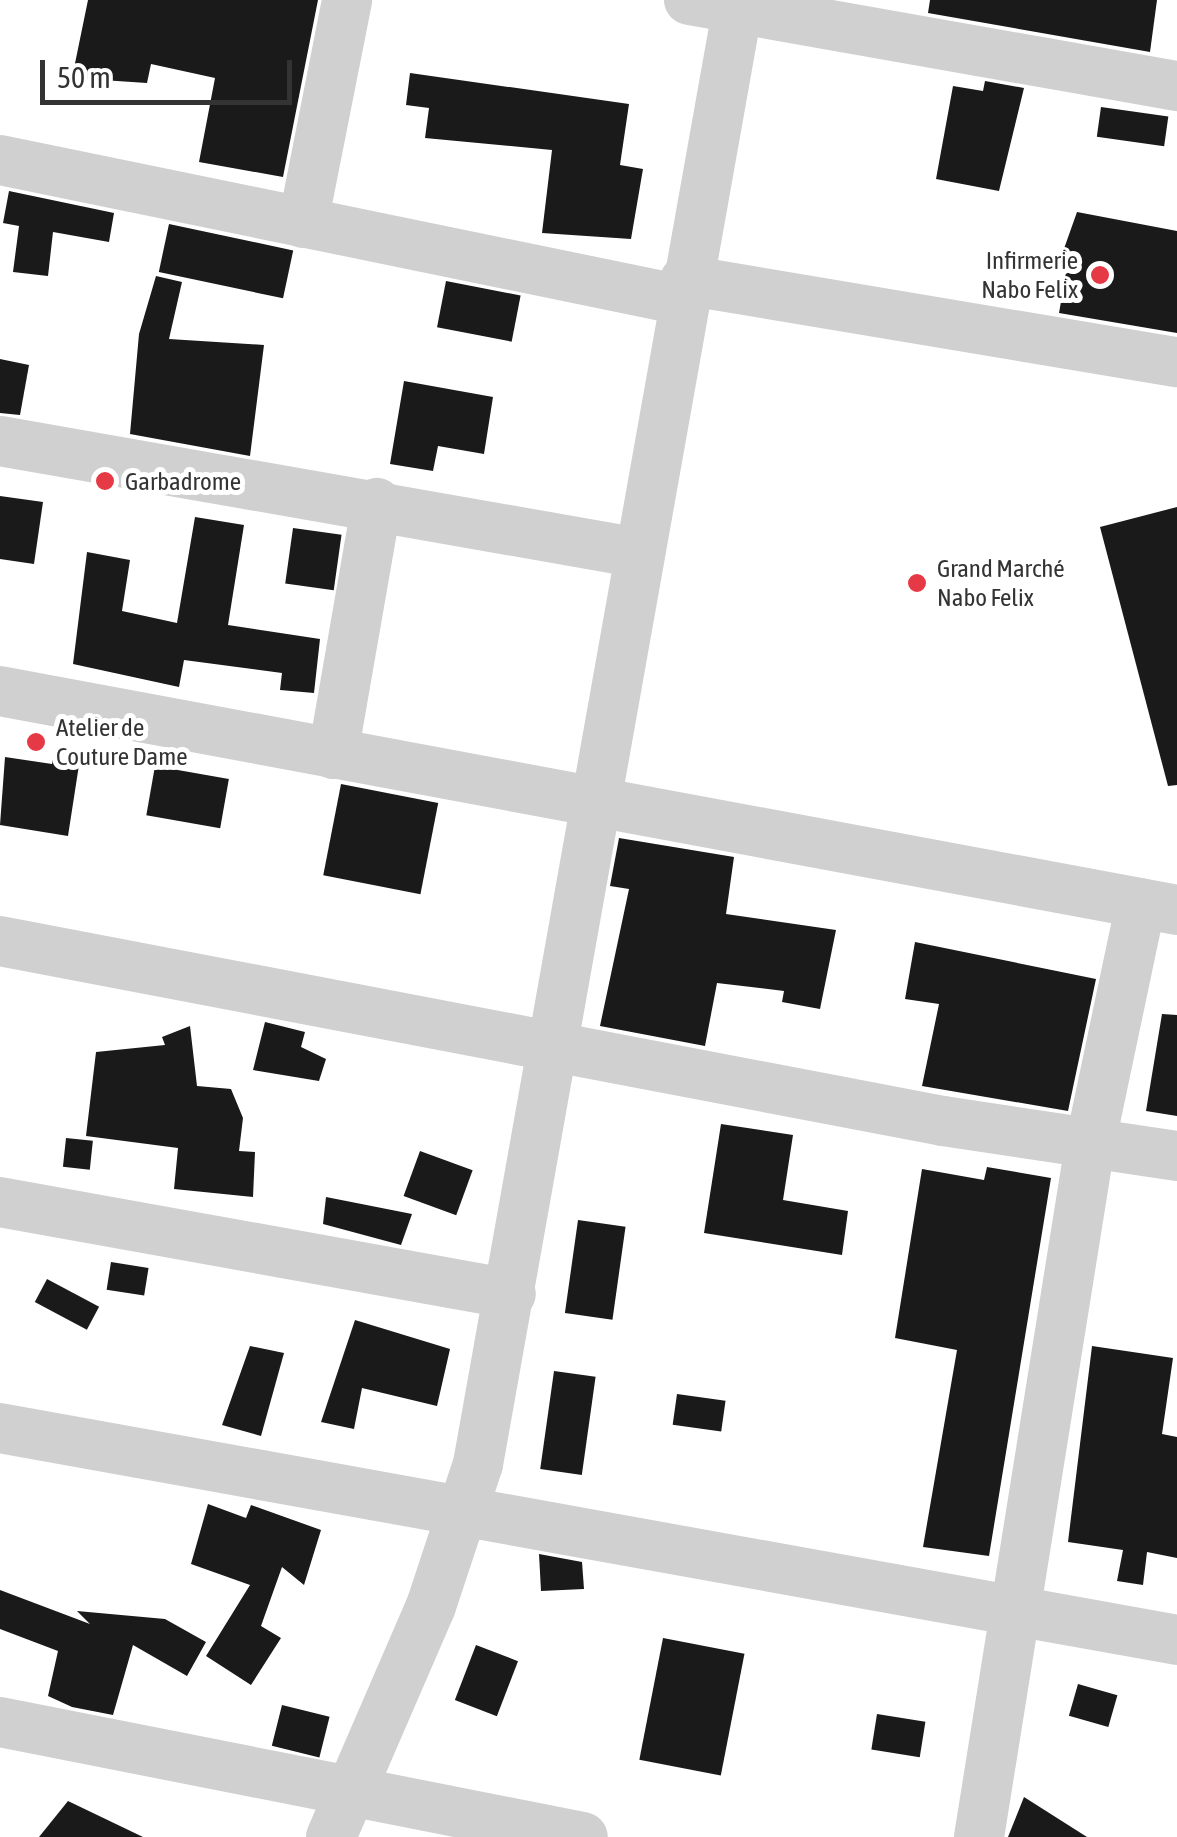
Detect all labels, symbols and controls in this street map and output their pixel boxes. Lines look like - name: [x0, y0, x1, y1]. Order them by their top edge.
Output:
- scale bar: [45, 40, 298, 102]
- text: 50 m: [57, 60, 111, 94]
- place label: Infirmerie Nabo Felix: [981, 246, 1078, 305]
- marker: Infirmerie Nabo Felix: [1087, 262, 1113, 288]
- place label: Garbadrome: [125, 466, 241, 496]
- marker: Garbadrome: [94, 470, 116, 492]
- place label: Grand Marché Nabo Felix: [937, 554, 1065, 613]
- marker: Grand Marché Nabo Felix: [906, 572, 928, 594]
- place label: Atelier de Couture Dame: [56, 713, 187, 772]
- marker: Atelier de Couture Dame: [25, 731, 47, 753]

